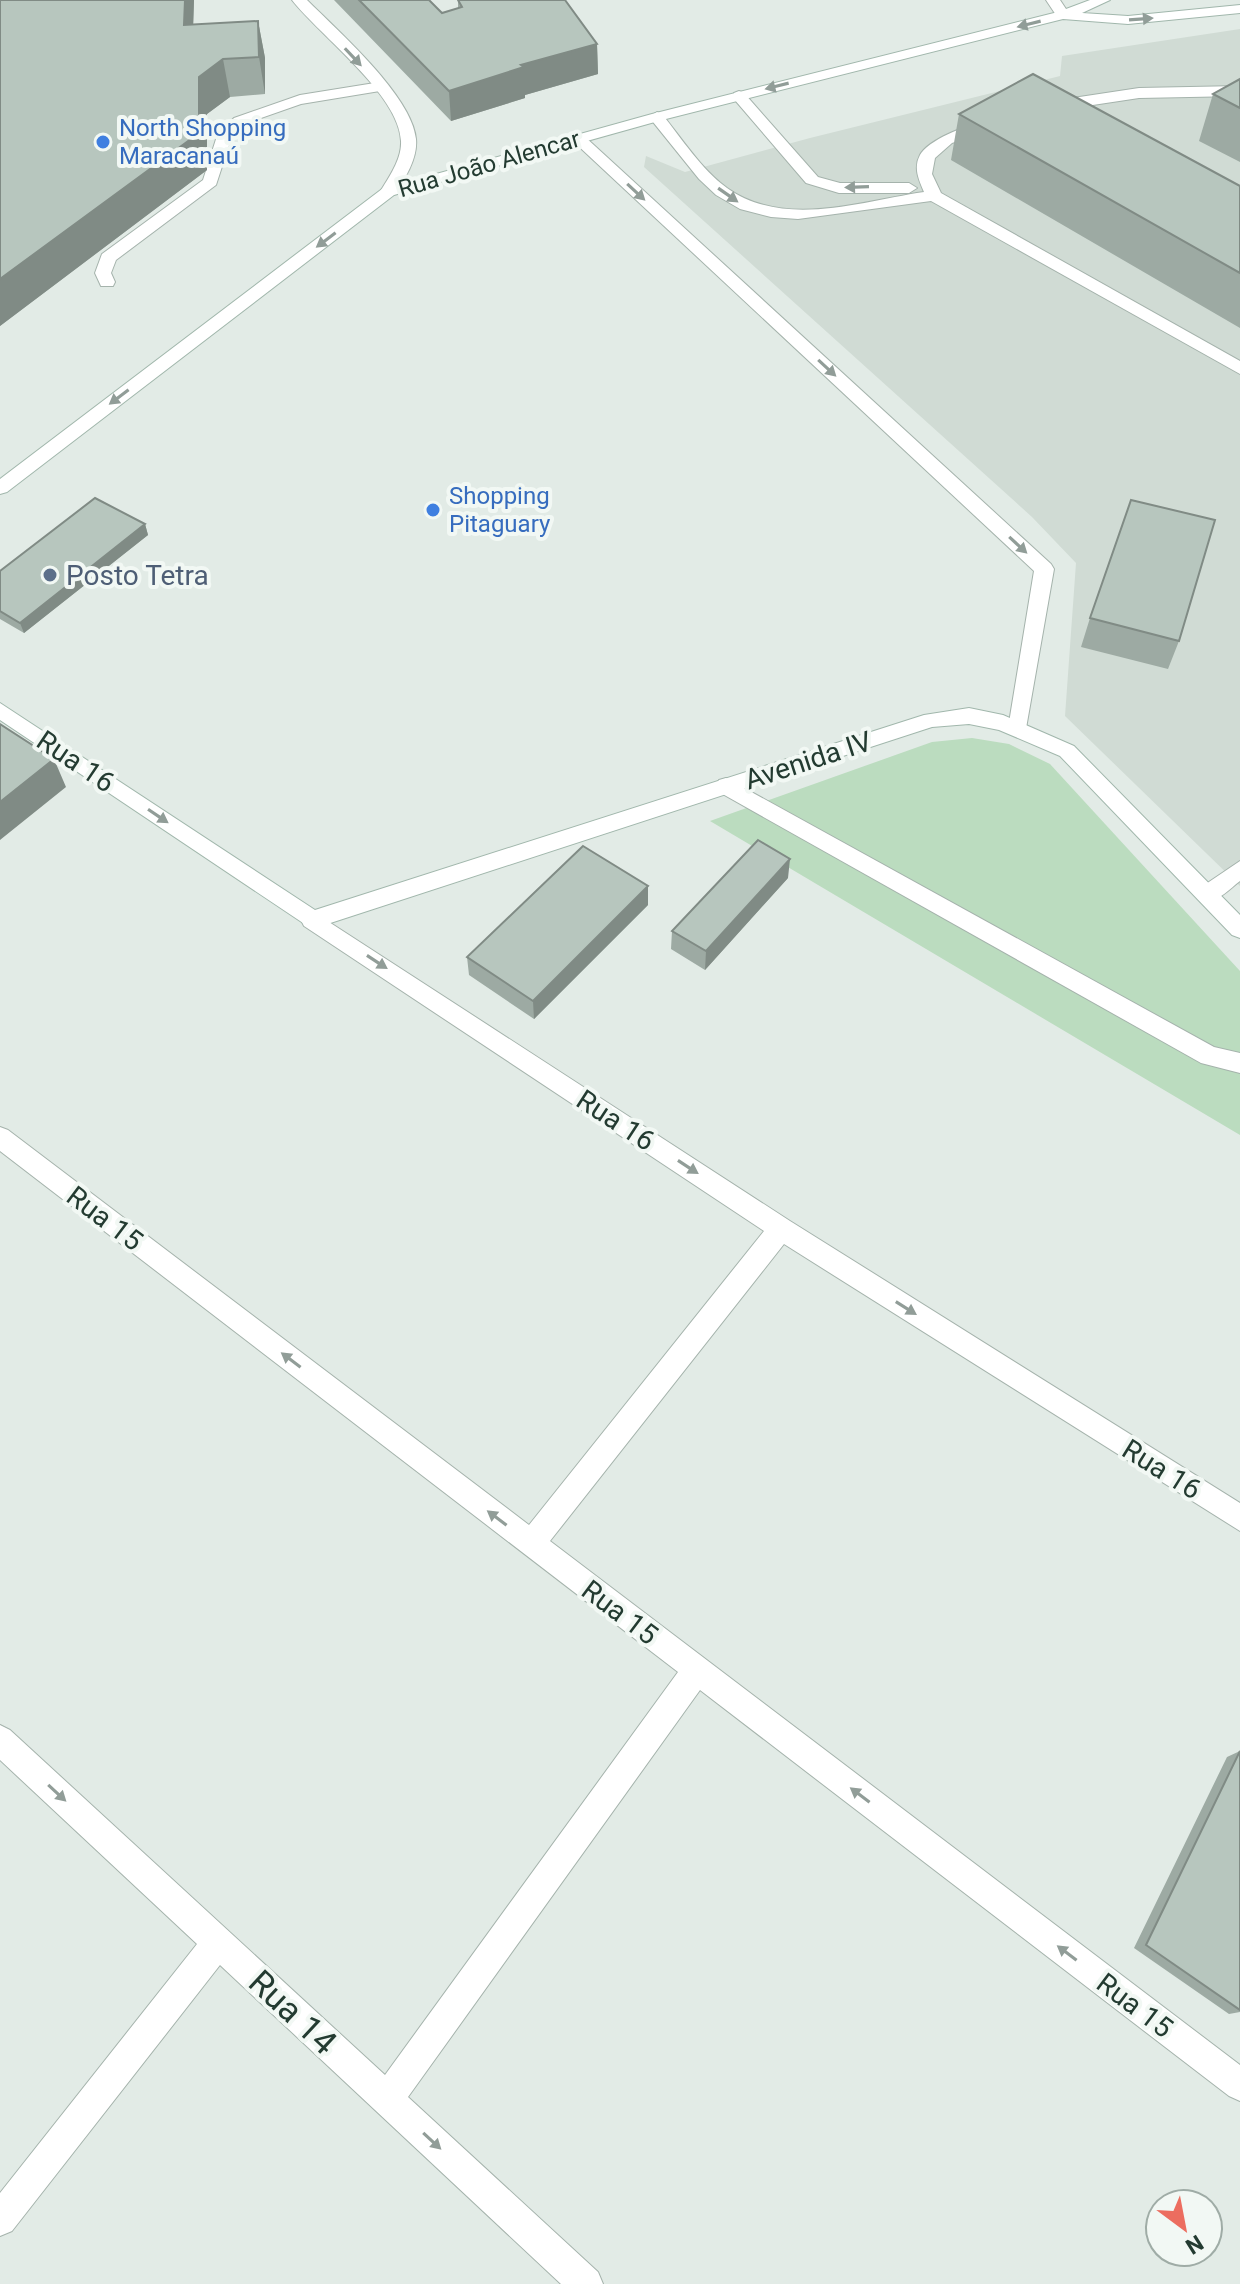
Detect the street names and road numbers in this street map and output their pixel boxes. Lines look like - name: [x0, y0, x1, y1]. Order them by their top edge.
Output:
- street label: Rua João Alencar: [395, 125, 583, 203]
- street label: Rua 16: [31, 724, 121, 799]
- street label: Avenida IV: [741, 724, 876, 796]
- street label: Rua 16: [571, 1083, 661, 1158]
- street label: Rua 15: [60, 1179, 149, 1258]
- street label: Rua 16: [1116, 1433, 1207, 1506]
- street label: Rua 15: [575, 1573, 664, 1652]
- street label: Rua 14: [241, 1962, 345, 2062]
- street label: Rua 15: [1090, 1966, 1179, 2045]

